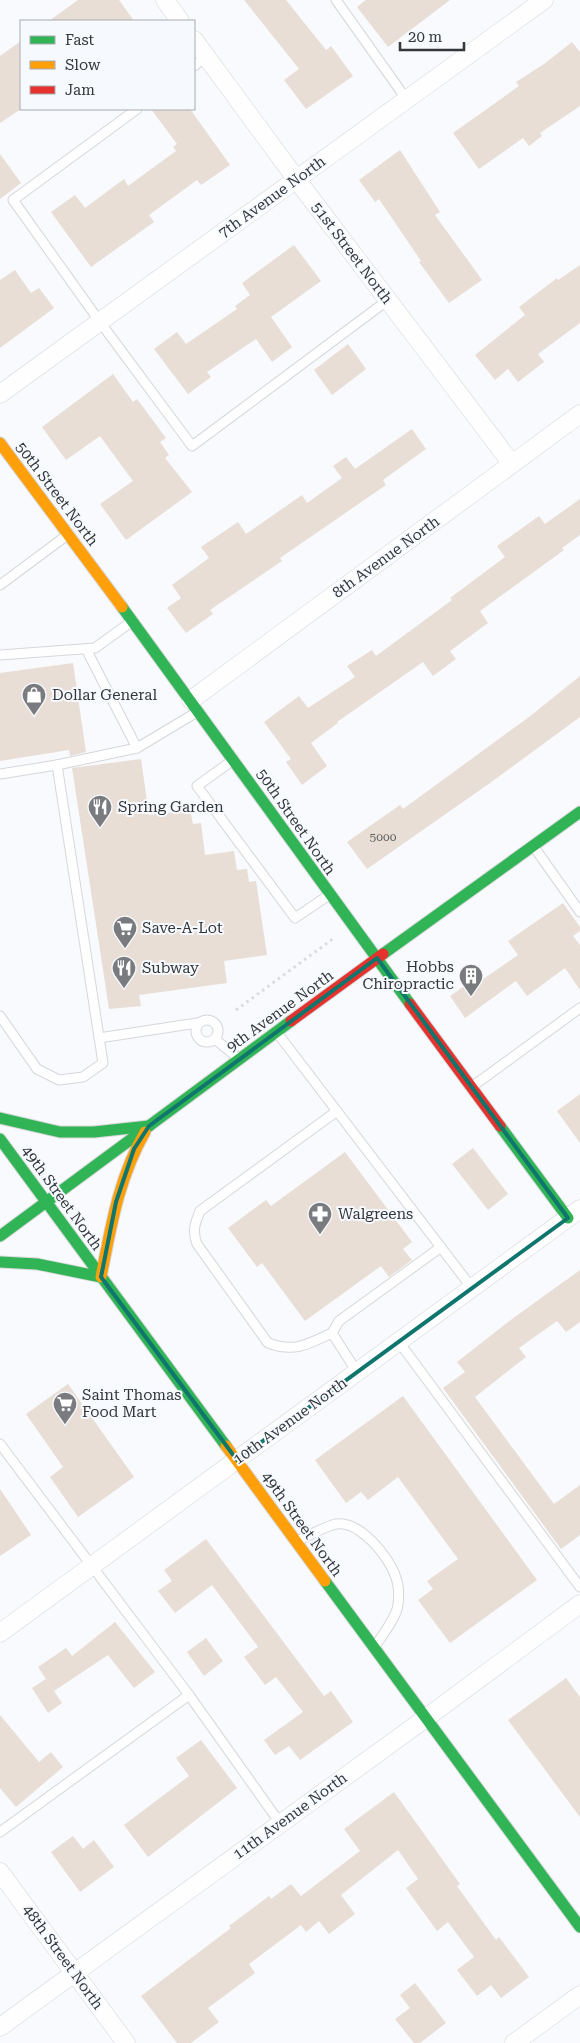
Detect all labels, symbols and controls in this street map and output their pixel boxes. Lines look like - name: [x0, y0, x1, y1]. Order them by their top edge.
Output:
- legend: [20, 20, 195, 110]
- scale bar: [400, 20, 464, 52]
- text: 20 m: [408, 28, 443, 46]
- text: Fast: [65, 31, 95, 49]
- text: Slow: [65, 56, 101, 74]
- text: Jam: [65, 81, 95, 99]
- street label: 7th Avenue North: [215, 152, 329, 242]
- street label: 51st Street North: [308, 199, 396, 308]
- street label: 50th Street North: [12, 438, 102, 550]
- street label: 8th Avenue North: [329, 512, 443, 602]
- shop icon: Dollar General: [21, 682, 47, 716]
- place label: Dollar General: [52, 686, 158, 704]
- street label: 50th Street North: [253, 765, 340, 879]
- restaurant icon: Spring Garden: [87, 794, 113, 828]
- place label: Spring Garden: [118, 798, 224, 816]
- house number: 5000: [370, 830, 397, 844]
- supermarket icon: Save-A-Lot: [112, 915, 138, 949]
- place label: Save-A-Lot: [142, 919, 223, 937]
- restaurant icon: Subway: [111, 955, 137, 989]
- place label: Hobbs Chiropractic: [363, 958, 454, 993]
- place label: Subway: [142, 959, 199, 977]
- building icon: Hobbs Chiropractic: [458, 963, 484, 997]
- street label: 9th Avenue North: [223, 966, 337, 1056]
- street label: 49th Street North: [18, 1142, 106, 1254]
- pharmacy icon: Walgreens: [307, 1201, 333, 1235]
- place label: Walgreens: [338, 1205, 413, 1223]
- street label: 10th Avenue North: [230, 1374, 351, 1468]
- place label: Saint Thomas Food Mart: [82, 1386, 181, 1421]
- supermarket icon: Saint Thomas Food Mart: [52, 1391, 78, 1425]
- street label: 49th Street North: [258, 1468, 346, 1580]
- street label: 11th Avenue North: [230, 1769, 351, 1863]
- street label: 48th Street North: [19, 1901, 107, 2013]

